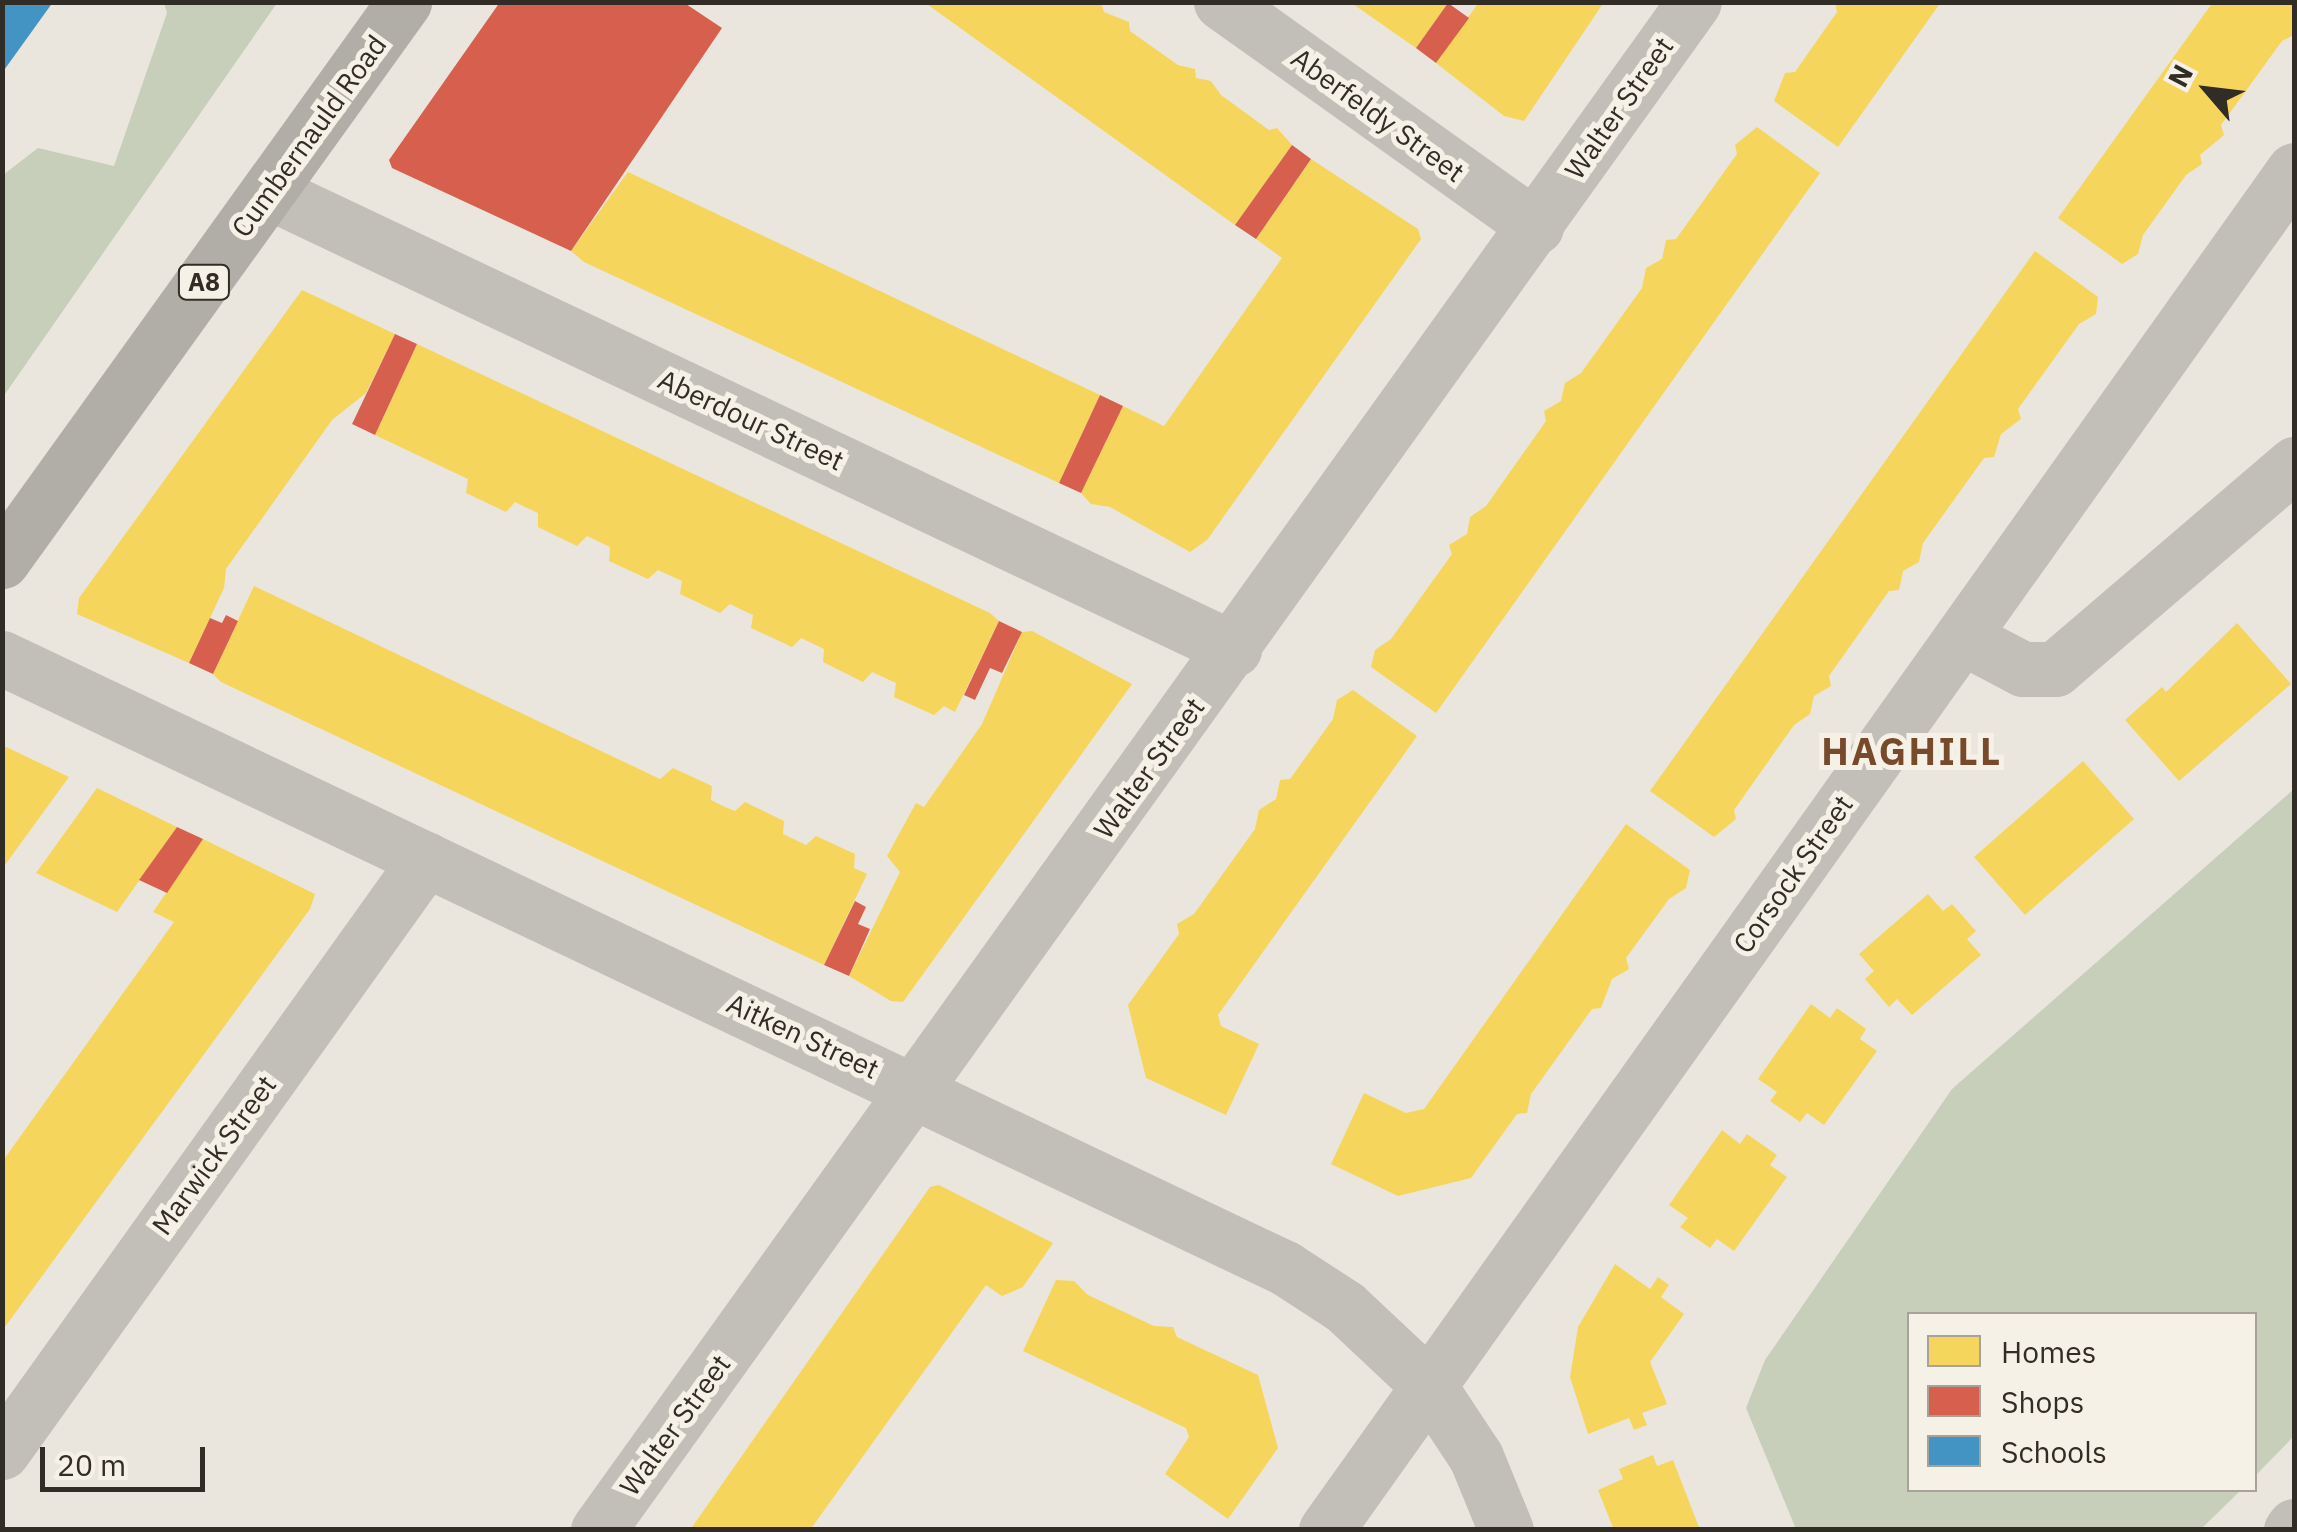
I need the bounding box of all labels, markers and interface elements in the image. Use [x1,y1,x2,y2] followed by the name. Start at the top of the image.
[225,29,393,243] street label: Cumbernauld Road
[1558,30,1680,186] street label: Walter Street
[2157,40,2257,140] north arrow
[1285,41,1471,189] street label: Aberfeldy Street
[2159,58,2201,93] text: N
[176,262,232,302] road number: A8
[653,362,849,478] street label: Aberdour Street
[1087,691,1211,845] street label: Walter Street
[1821,728,2003,774] district label: HAGHILL
[1726,789,1860,959] street label: Corsock Street
[722,986,884,1086] street label: Aitken Street
[145,1069,283,1241] street label: Marwick Street
[1907,1312,2257,1492] legend
[2001,1332,2096,1371] text: Homes
[613,1348,737,1502] street label: Walter Street
[2001,1382,2084,1421] text: Shops
[45,1427,210,1489] scale bar
[2001,1432,2107,1471] text: Schools
[57,1445,126,1484] text: 20 m

